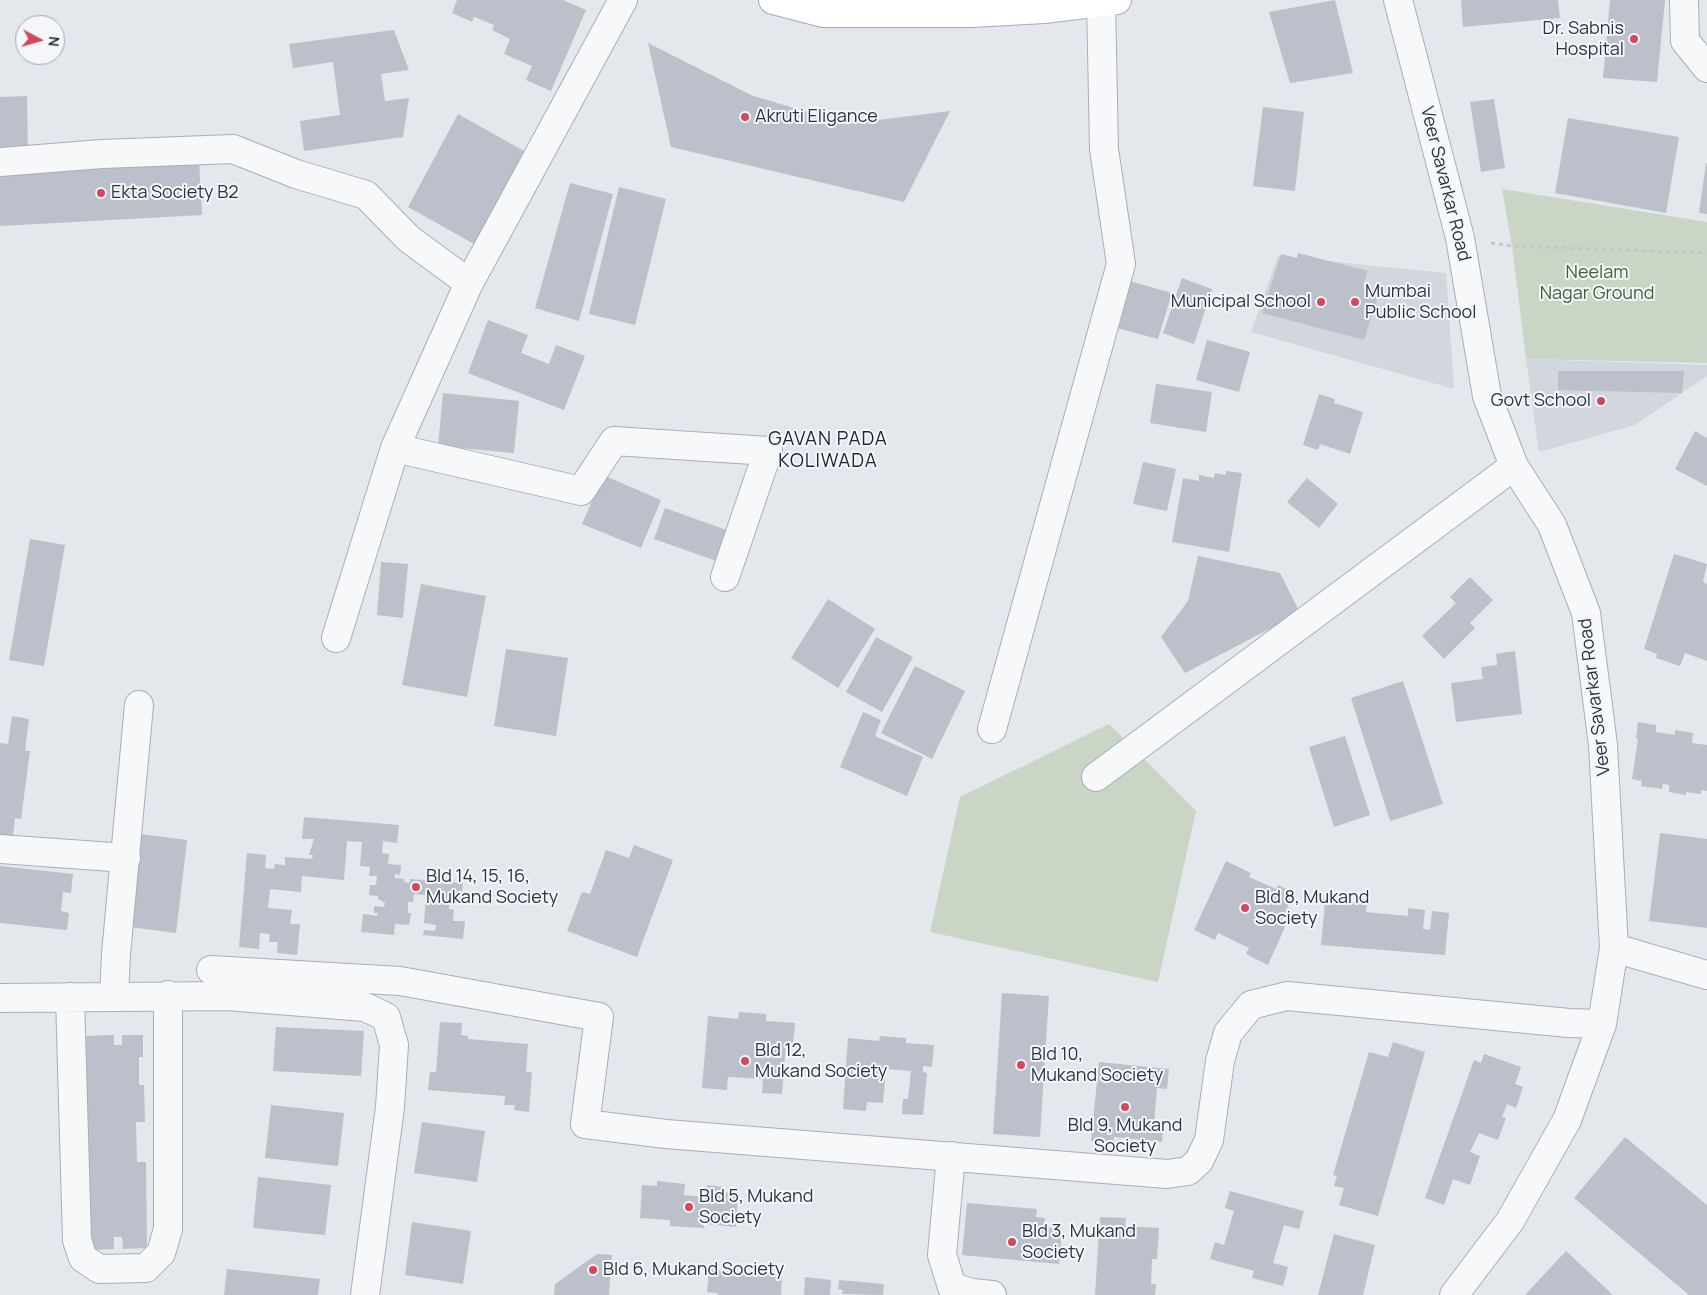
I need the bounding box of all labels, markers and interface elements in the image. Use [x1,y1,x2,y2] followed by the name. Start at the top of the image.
[15,15,65,65] north arrow
[1543,18,1624,60] place label: Dr. Sabnis Hospital
[1628,33,1640,45] marker: Dr. Sabnis Hospital
[44,36,64,48] text: N
[1415,105,1475,263] street label: Veer Savarkar Road
[755,106,878,128] place label: Akruti Eligance
[739,111,751,123] marker: Akruti Eligance
[111,182,238,204] place label: Ekta Society B2
[95,187,107,199] marker: Ekta Society B2
[1540,262,1654,304] park label: Neelam Nagar Ground
[1365,281,1476,324] place label: Mumbai Public School
[1171,291,1311,313] place label: Municipal School
[1315,296,1327,308] marker: Municipal School
[1349,296,1361,308] marker: Mumbai Public School
[1491,390,1591,412] place label: Govt School
[1595,395,1607,407] marker: Govt School
[767,429,889,473] district label: GAVAN PADA KOLIWADA
[1575,617,1615,777] street label: Veer Savarkar Road
[426,866,558,909] place label: Bld 14, 15, 16, Mukand Society
[410,881,422,893] marker: Bld 14, 15, 16, Mukand Society
[1255,887,1369,930] place label: Bld 8, Mukand Society
[1239,902,1251,914] marker: Bld 8, Mukand Society
[755,1040,887,1082] place label: Bld 12, Mukand Society
[1031,1044,1163,1086] place label: Bld 10, Mukand Society
[739,1055,751,1067] marker: Bld 12, Mukand Society
[1015,1059,1027,1071] marker: Bld 10, Mukand Society
[1119,1101,1131,1113] marker: Bld 9, Mukand Society
[1068,1115,1182,1158] place label: Bld 9, Mukand Society
[699,1186,813,1228] place label: Bld 5, Mukand Society
[683,1201,695,1213] marker: Bld 5, Mukand Society
[1022,1221,1136,1264] place label: Bld 3, Mukand Society
[1006,1236,1018,1248] marker: Bld 3, Mukand Society
[603,1259,784,1281] place label: Bld 6, Mukand Society
[587,1264,599,1276] marker: Bld 6, Mukand Society

